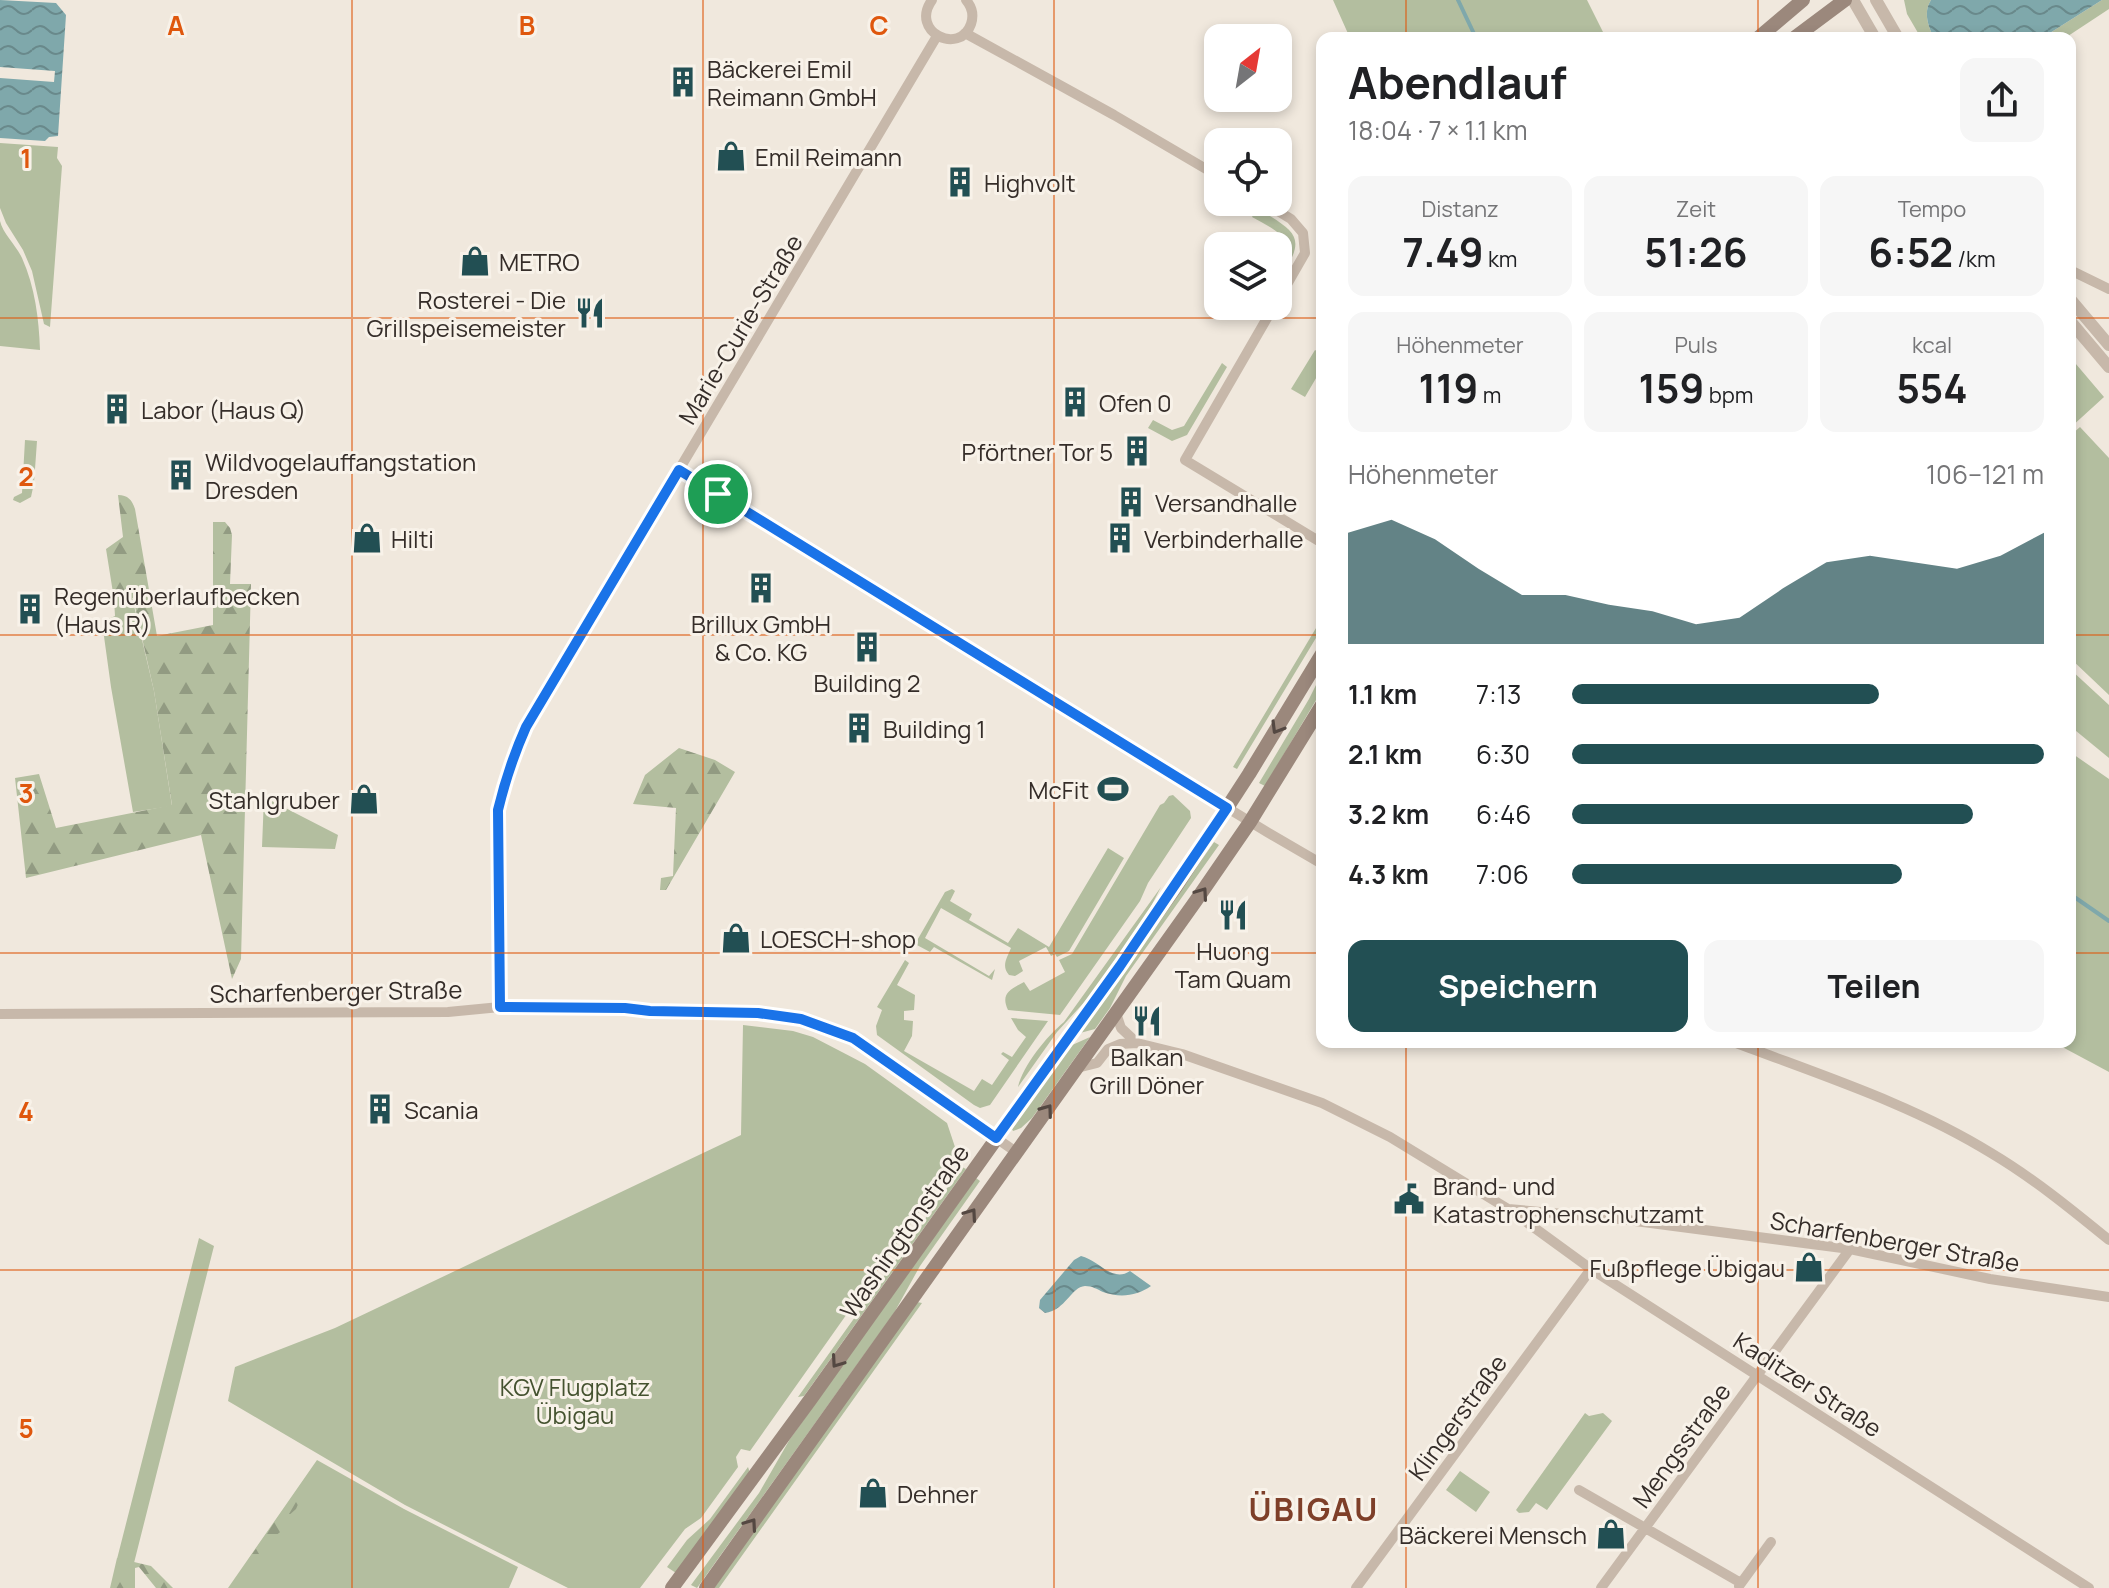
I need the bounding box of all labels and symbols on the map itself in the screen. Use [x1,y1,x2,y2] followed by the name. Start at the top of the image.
[167,7,185,43] text: A
[519,7,535,43] text: B
[869,7,889,43] text: C
[1204,24,1292,112] north arrow
[707,52,877,113] place label: Bäckerei Emil Reimann GmbH
[666,65,700,99] building icon: Bäckerei Emil Reimann GmbH
[714,139,748,173] shop icon: Emil Reimann
[20,140,32,176] text: 1
[755,140,902,173] place label: Emil Reimann
[943,165,977,199] building icon: Highvolt
[984,166,1076,199] place label: Highvolt
[670,228,810,430] street label: Marie-Curie-Straße
[458,244,492,278] shop icon: METRO
[499,245,580,278] place label: METRO
[367,283,566,344] place label: Rosterei - Die Grillspeisemeister
[573,296,607,330] restaurant icon: Rosterei - Die Grillspeisemeister
[1058,385,1092,419] building icon: Ofen 0
[1099,386,1172,419] place label: Ofen 0
[100,392,134,426] building icon: Labor (Haus Q)
[141,393,306,426] place label: Labor (Haus Q)
[1120,434,1154,468] building icon: Pförtner Tor 5
[961,435,1113,468] place label: Pförtner Tor 5
[205,445,476,506] place label: Wildvogelauffangstation Dresden
[18,458,34,494] text: 2
[164,458,198,492] building icon: Wildvogelauffangstation Dresden
[684,460,752,528] pin
[1114,485,1148,519] building icon: Versandhalle
[1155,486,1297,519] place label: Versandhalle
[350,521,384,555] shop icon: Hilti
[1103,521,1137,555] building icon: Verbinderhalle
[391,522,434,555] place label: Hilti
[1144,522,1303,555] place label: Verbinderhalle
[744,571,778,605] building icon: Brillux GmbH & Co. KG
[54,579,300,640] place label: Regenüberlaufbecken (Haus R)
[13,592,47,626] building icon: Regenüberlaufbecken (Haus R)
[691,607,831,668] place label: Brillux GmbH & Co. KG
[850,630,884,664] building icon: Building 2
[814,666,920,699] place label: Building 2
[842,711,876,745] building icon: Building 1
[883,712,986,745] place label: Building 1
[1271,719,1287,734] one-way arrow
[1096,772,1130,806] sports icon: McFit
[1028,773,1089,806] place label: McFit
[18,775,34,811] text: 3
[347,782,381,816] shop icon: Stahlgruber
[208,783,340,816] place label: Stahlgruber
[1192,888,1207,902] one-way arrow
[1216,898,1250,932] restaurant icon: Huong Tam Quam
[719,921,753,955] shop icon: LOESCH-shop
[760,922,916,955] place label: LOESCH-shop
[1175,934,1291,995] place label: Huong Tam Quam
[209,972,463,1010] street label: Scharfenberger Straße
[1130,1004,1164,1038] restaurant icon: Balkan Grill Döner
[1090,1040,1205,1101] place label: Balkan Grill Döner
[363,1092,397,1126] building icon: Scania
[18,1093,34,1129] text: 4
[404,1093,479,1126] place label: Scania
[1037,1104,1051,1118] one-way arrow
[832,1137,976,1325] street label: Washingtonstraße
[1433,1169,1704,1230] place label: Brand- und Katastrophenschutzamt
[1392,1182,1426,1216] public building icon: Brand- und Katastrophenschutzamt
[1768,1203,2022,1279] street label: Scharfenberger Straße
[962,1209,976,1223] one-way arrow
[1792,1250,1826,1284] shop icon: Fußpflege Übigau
[1590,1251,1785,1284] place label: Fußpflege Übigau
[1727,1324,1889,1444] street label: Kaditzer Straße
[1400,1347,1514,1487] street label: Klingerstraße
[832,1353,847,1367] one-way arrow
[500,1370,650,1431] park label: KGV Flugplatz Übigau
[1624,1376,1738,1514] street label: Mengsstraße
[18,1410,34,1446] text: 5
[856,1476,890,1510] shop icon: Dehner
[897,1477,979,1510] place label: Dehner
[1249,1487,1379,1531] district label: ÜBIGAU
[1594,1517,1628,1551] shop icon: Bäckerei Mensch
[1399,1518,1587,1551] place label: Bäckerei Mensch
[741,1519,756,1533] one-way arrow

